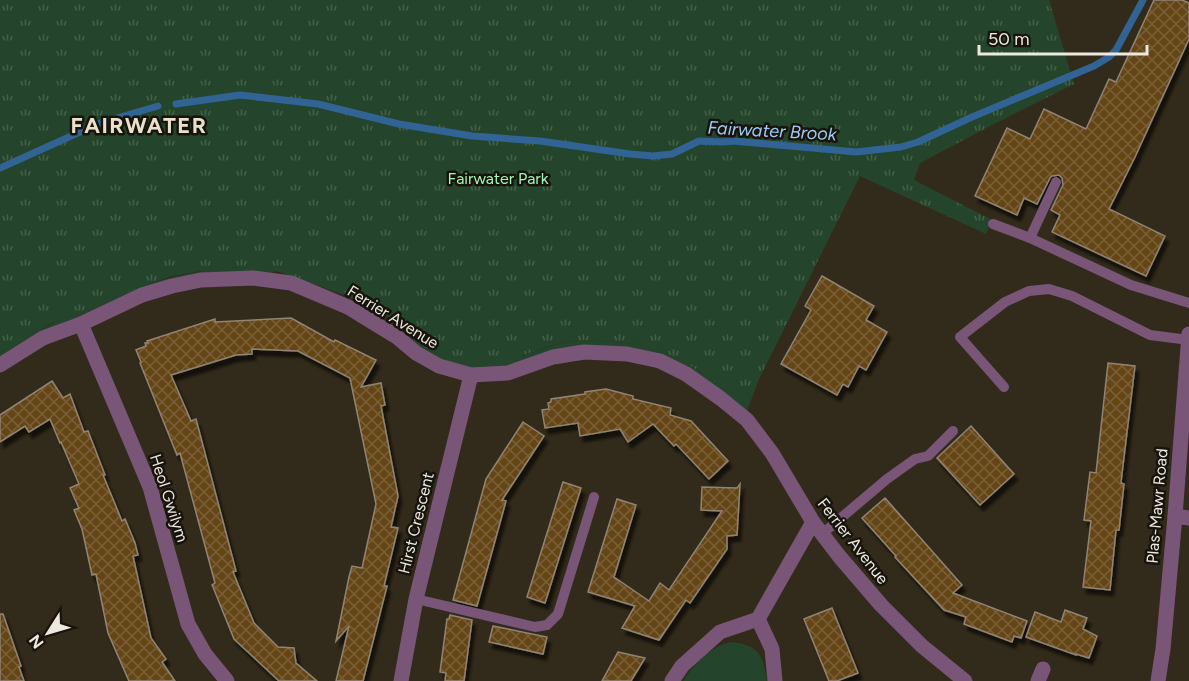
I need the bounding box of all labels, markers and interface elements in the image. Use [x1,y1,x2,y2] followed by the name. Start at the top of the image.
[979,18,1147,56] scale bar
[988,28,1030,50] text: 50 m
[71,112,207,139] district label: FAIRWATER
[707,117,838,145] water label: Fairwater Brook
[448,169,549,188] park label: Fairwater Park
[344,281,442,353] street label: Ferrier Avenue
[1143,448,1171,564] street label: Plas-Mawr Road
[146,452,192,544] street label: Heol Gwilym
[394,470,438,576] street label: Hirst Crescent
[813,494,893,588] street label: Ferrier Avenue
[18,603,78,663] north arrow
[25,631,48,652] text: N

